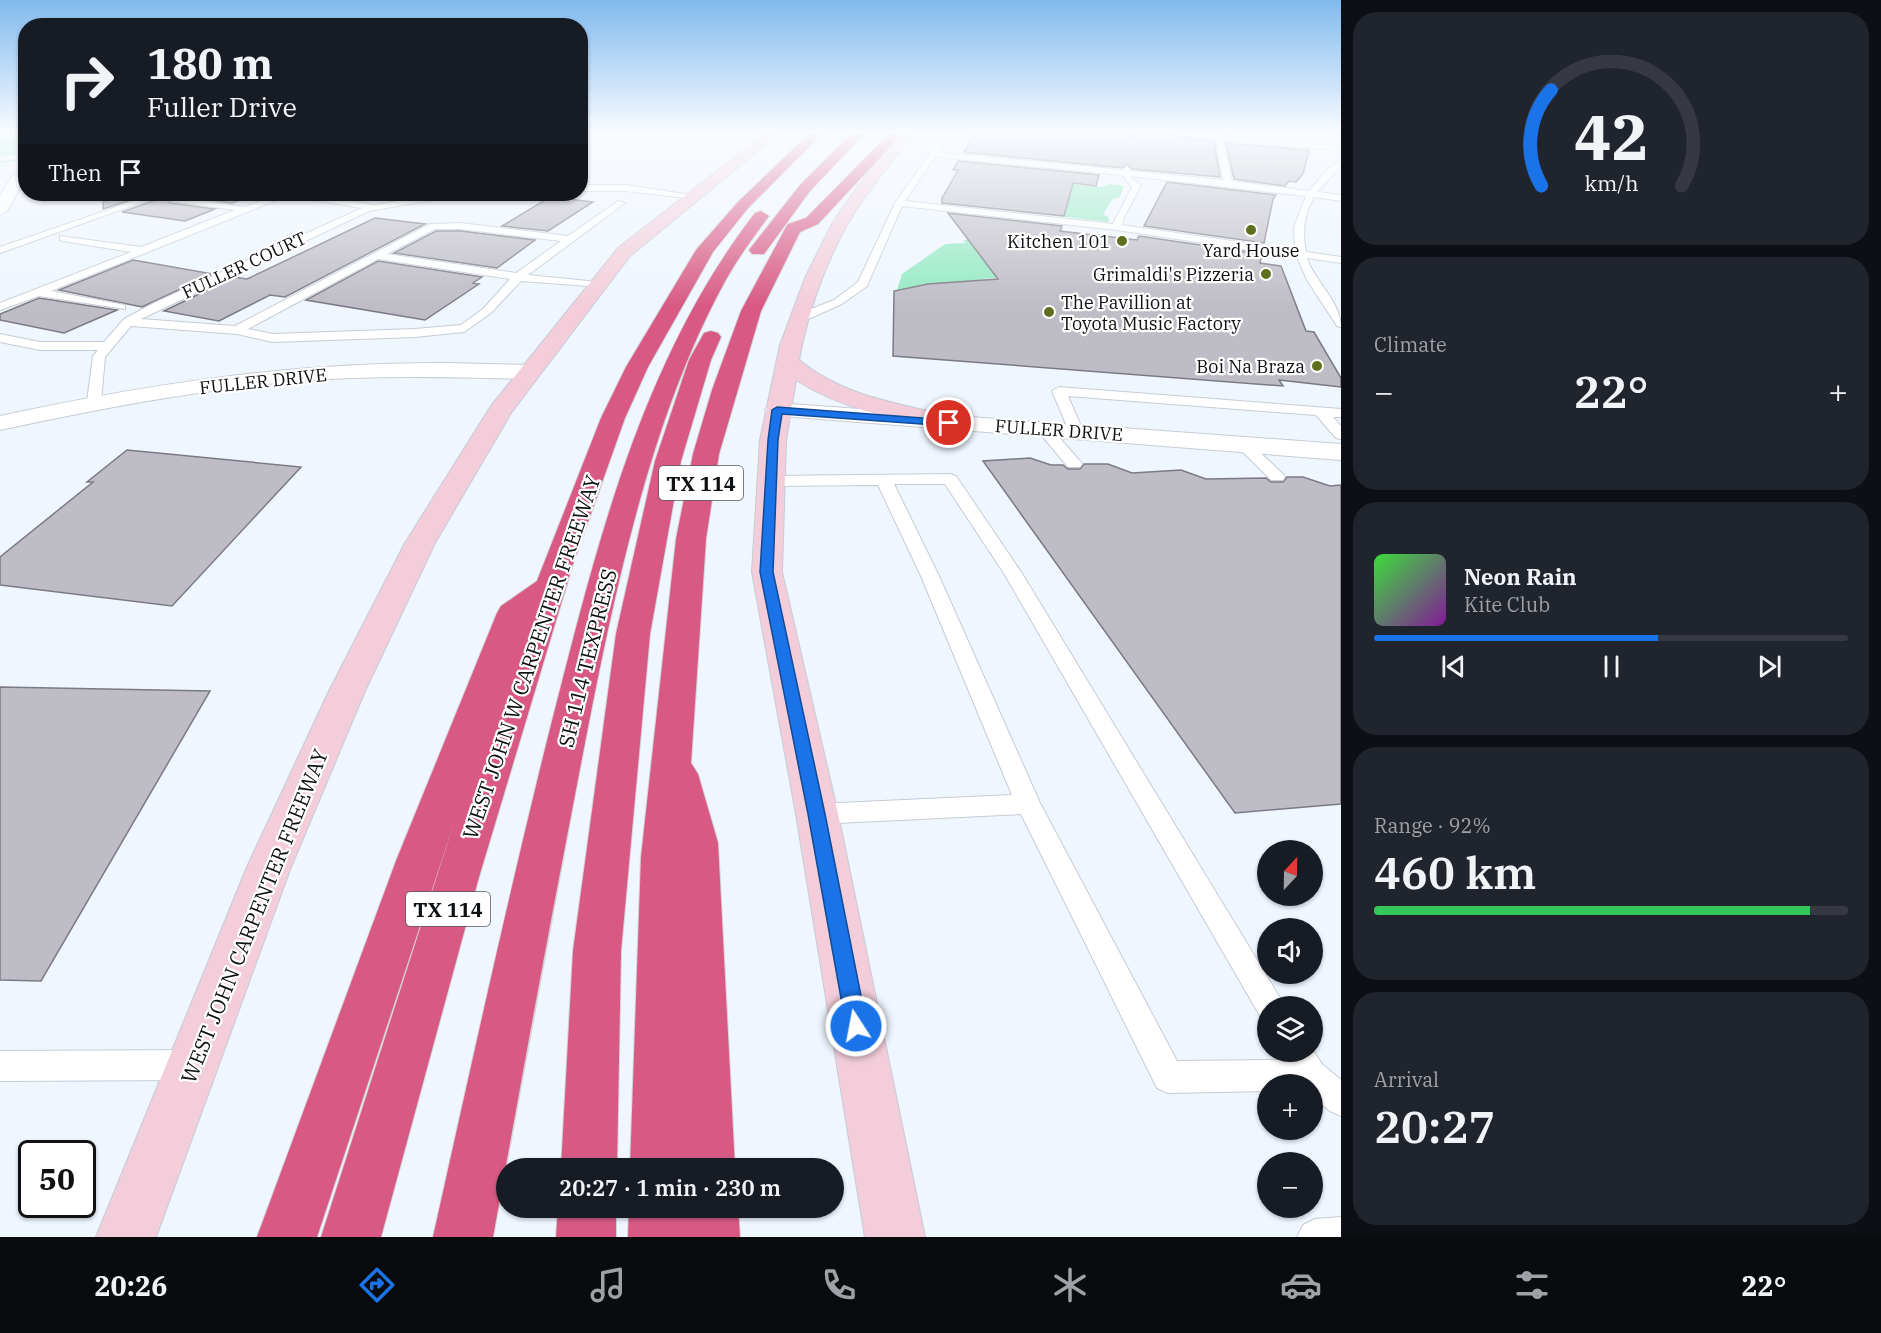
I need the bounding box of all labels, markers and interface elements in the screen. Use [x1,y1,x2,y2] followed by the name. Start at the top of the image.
[147,36,273,91] text: 180 m
[48,42,126,120] icon: right
[147,89,297,124] text: Fuller Drive
[1574,96,1648,177] text: 42
[114,156,147,189] icon: arrive
[48,158,102,187] text: Then
[1584,169,1638,197] text: km/h
[1244,223,1258,237] marker: Yard House
[178,226,310,304] street label: FULLER COURT
[1007,230,1110,253] place label: Kitchen 101
[1115,234,1129,248] marker: Kitchen 101
[1203,239,1299,262] place label: Yard House
[1093,263,1254,286] place label: Grimaldi's Pizzeria
[1259,267,1273,281] marker: Grimaldi's Pizzeria
[1061,291,1241,335] place label: The Pavillion at Toyota Music Factory
[1042,305,1056,319] marker: The Pavillion at Toyota Music Factory
[1374,331,1447,358] text: Climate
[1196,355,1305,378] place label: Boi Na Braza
[1310,359,1324,373] marker: Boi Na Braza
[1573,362,1649,420] text: 22°
[198,363,328,399] street label: FULLER DRIVE
[1374,370,1394,413] text: −
[1828,370,1848,413] text: +
[923,397,974,448] pin
[932,406,965,439] icon: arrive
[994,414,1124,446] street label: FULLER DRIVE
[659,466,743,500] road number: TX 114
[455,471,607,843] street label: WEST JOHN W CARPENTER FREEWAY
[1464,562,1577,591] text: Neon Rain
[551,566,623,750] street label: SH 114 TEXPRESS
[1464,591,1550,618] text: Kite Club
[1437,650,1470,683] icon: previous
[1595,650,1628,683] icon: pause
[1753,650,1786,683] icon: next
[174,745,334,1087] street label: WEST JOHN CARPENTER FREEWAY
[1374,812,1491,839] text: Range · 92%
[1257,840,1323,906] north arrow
[1257,840,1323,1218] map controls
[1374,843,1536,901] text: 460 km
[406,892,490,926] road number: TX 114
[1257,918,1323,984] button: sound
[824,994,888,1058] position arrow
[1257,996,1323,1062] button: layers
[1374,1066,1439,1093] text: Arrival
[1257,1074,1323,1140] button: +
[1374,1097,1495,1155] text: 20:27
[18,1140,96,1218] speed limit sign: 50
[1257,1152,1323,1218] button: −
[559,1173,781,1202] text: 20:27 · 1 min · 230 m
[356,1264,398,1306] icon: directions
[587,1264,629,1306] icon: music
[818,1264,860,1306] icon: phone
[1049,1264,1091,1306] icon: climate
[1280,1264,1322,1306] icon: car
[1511,1264,1553,1306] icon: filters
[94,1268,167,1303] text: 20:26
[1741,1268,1787,1303] text: 22°

